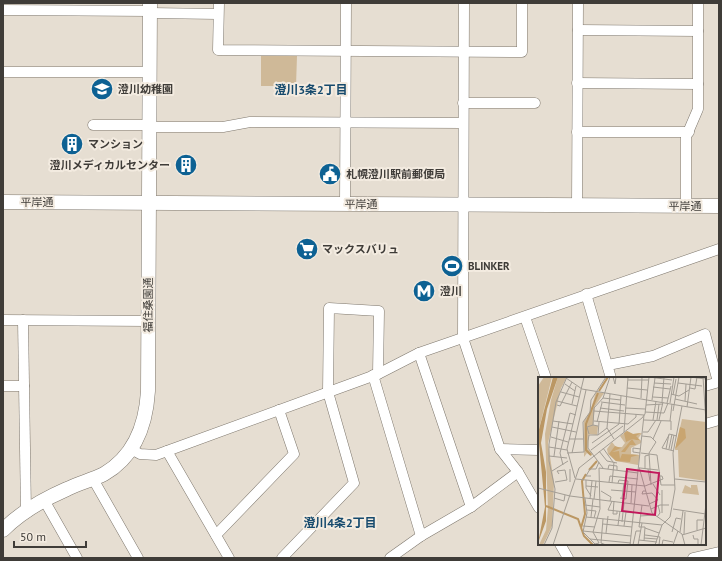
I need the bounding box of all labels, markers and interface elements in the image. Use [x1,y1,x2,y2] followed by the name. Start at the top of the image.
[89,76,115,102] school or university icon: 澄川幼稚園
[118,82,173,96] place label: 澄川幼稚園
[274,82,348,97] district label: 澄川3条2丁目
[59,131,85,157] building icon: マンション
[88,137,143,151] place label: マンション
[173,152,199,178] building icon: 澄川メディカルセンター
[50,158,170,172] place label: 澄川メディカルセンター
[317,161,343,187] public building icon: 札幌澄川駅前郵便局
[346,167,445,181] place label: 札幌澄川駅前郵便局
[21,195,54,209] street label: 平岸通
[345,197,378,211] street label: 平岸通
[669,199,702,213] street label: 平岸通
[294,236,320,262] supermarket icon: マックスバリュ
[322,242,399,256] place label: マックスバリュ
[439,253,465,279] sports icon: BLINKER
[468,259,510,273] place label: BLINKER
[141,278,155,333] street label: 福住桑園通
[411,278,437,304] metro station icon: 澄川
[440,284,462,298] place label: 澄川
[538,377,706,545] inset map
[303,515,377,530] district label: 澄川4条2丁目
[14,523,86,549] scale bar
[20,529,46,544] text: 50 m

